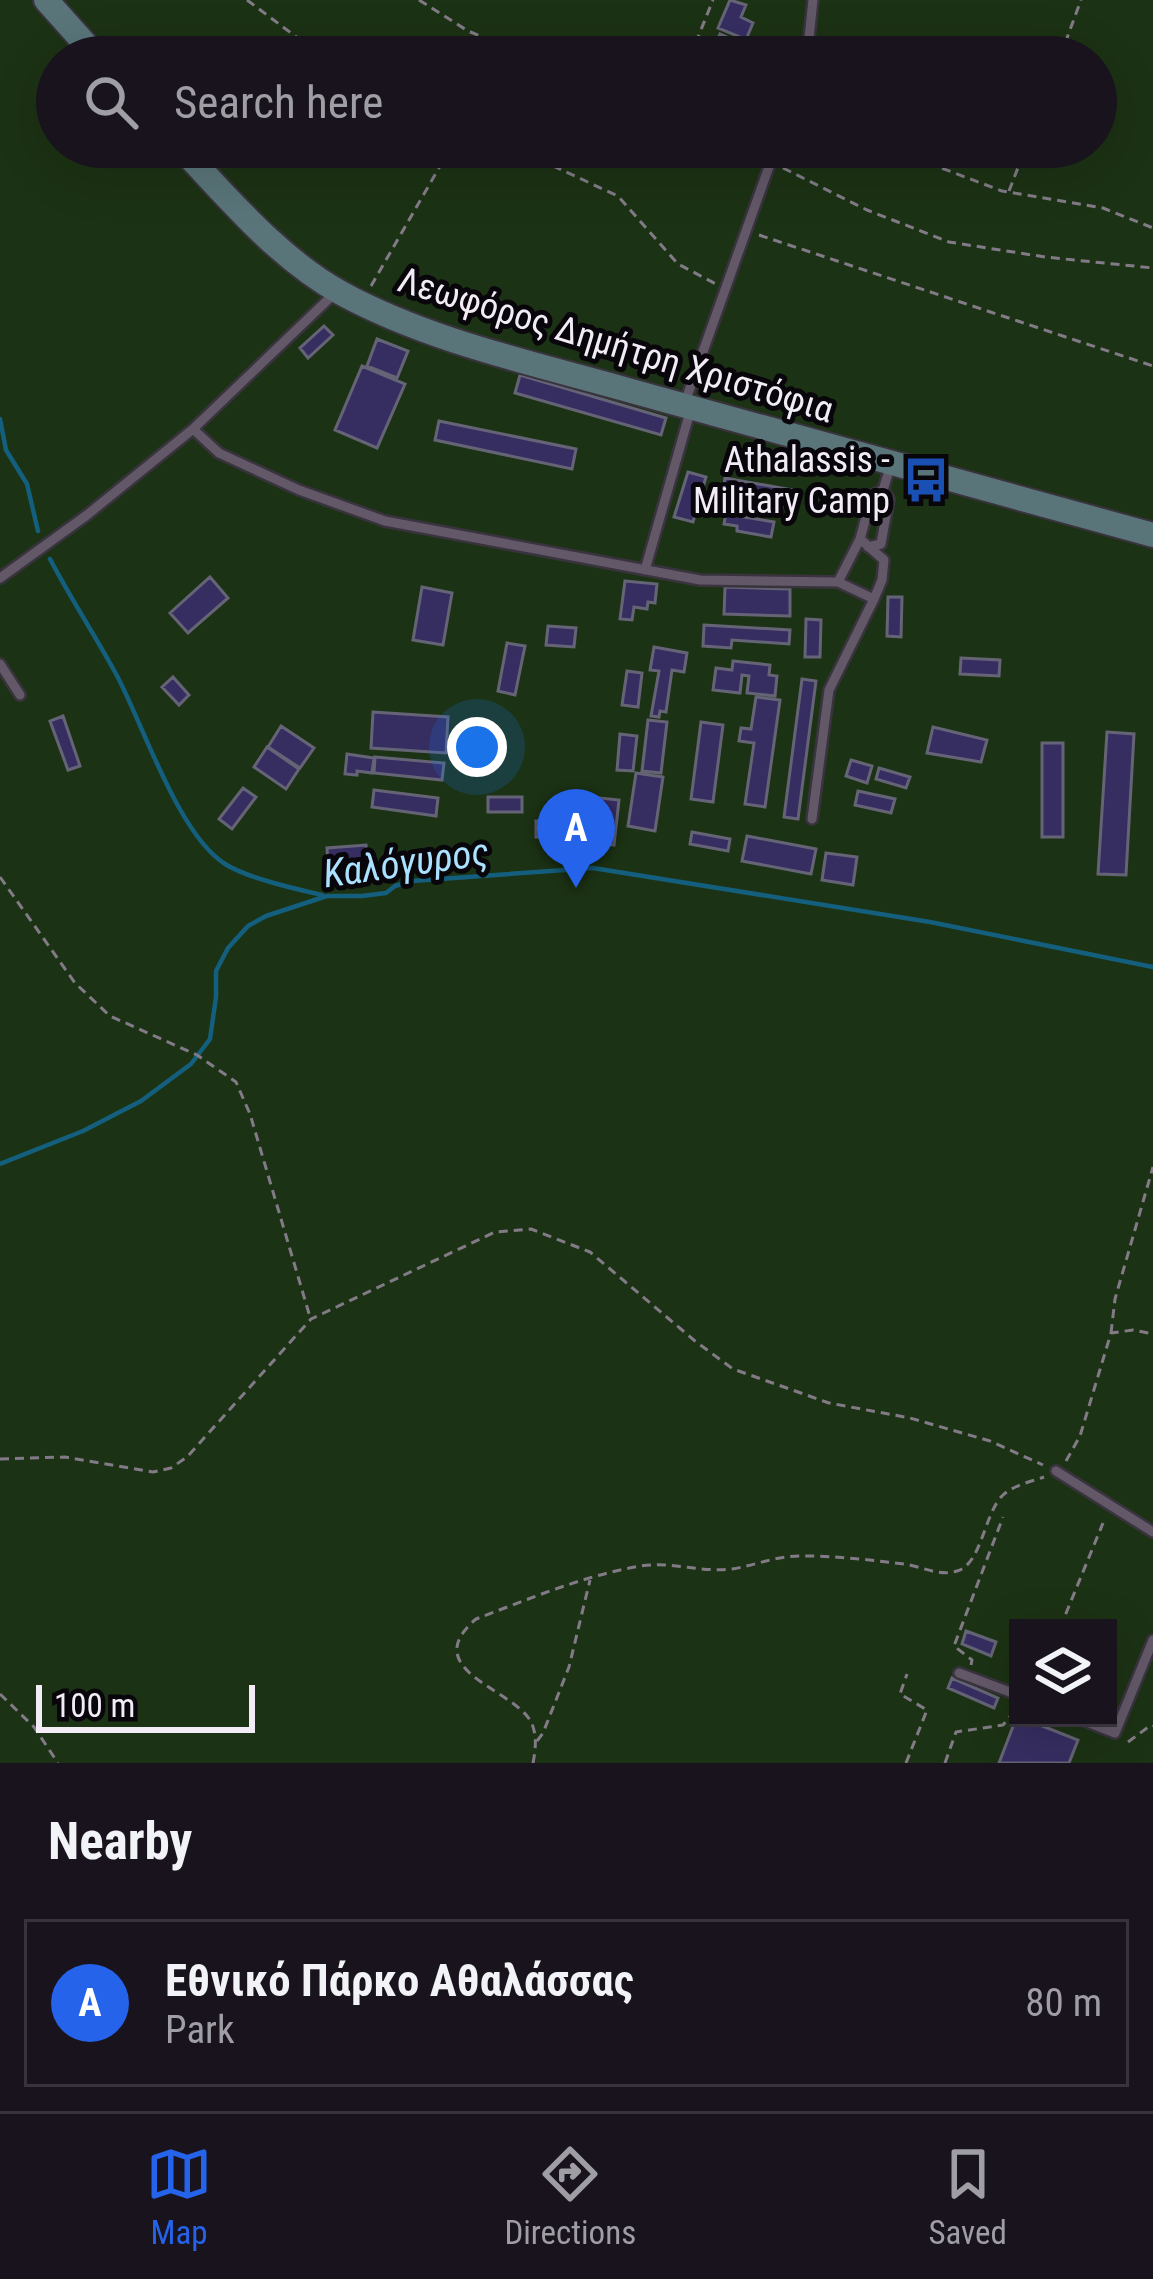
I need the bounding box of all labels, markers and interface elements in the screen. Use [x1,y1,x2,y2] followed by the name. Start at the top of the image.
[36,36,1117,168] search box
[78,69,144,135] icon: search
[174,76,383,129] text: Search here
[393,259,839,431] street label: Λεωφόρος Δημήτρη Χριστόφια
[693,439,890,522] place label: Athalassis - Military Camp
[901,455,951,505] bus stop icon: Athalassis - Military Camp
[447,717,507,777] your location
[537,789,615,888] pin: A
[320,829,492,897] water label: Καλόγυρος
[1009,1619,1117,1727] map controls
[1009,1619,1117,1727] button: layers
[36,1679,255,1732] scale bar
[54,1686,135,1725] text: 100 m
[48,1812,192,1871] text: Nearby
[165,1954,634,2007] text: Εθνικό Πάρκο Αθαλάσσας
[78,1980,102,2026] text: A
[1025,1980,1102,2026] text: 80 m
[165,2007,235,2053] text: Park
[146,2141,212,2252] tab: Map
[504,2141,636,2252] tab: Directions
[928,2141,1007,2252] tab: Saved

